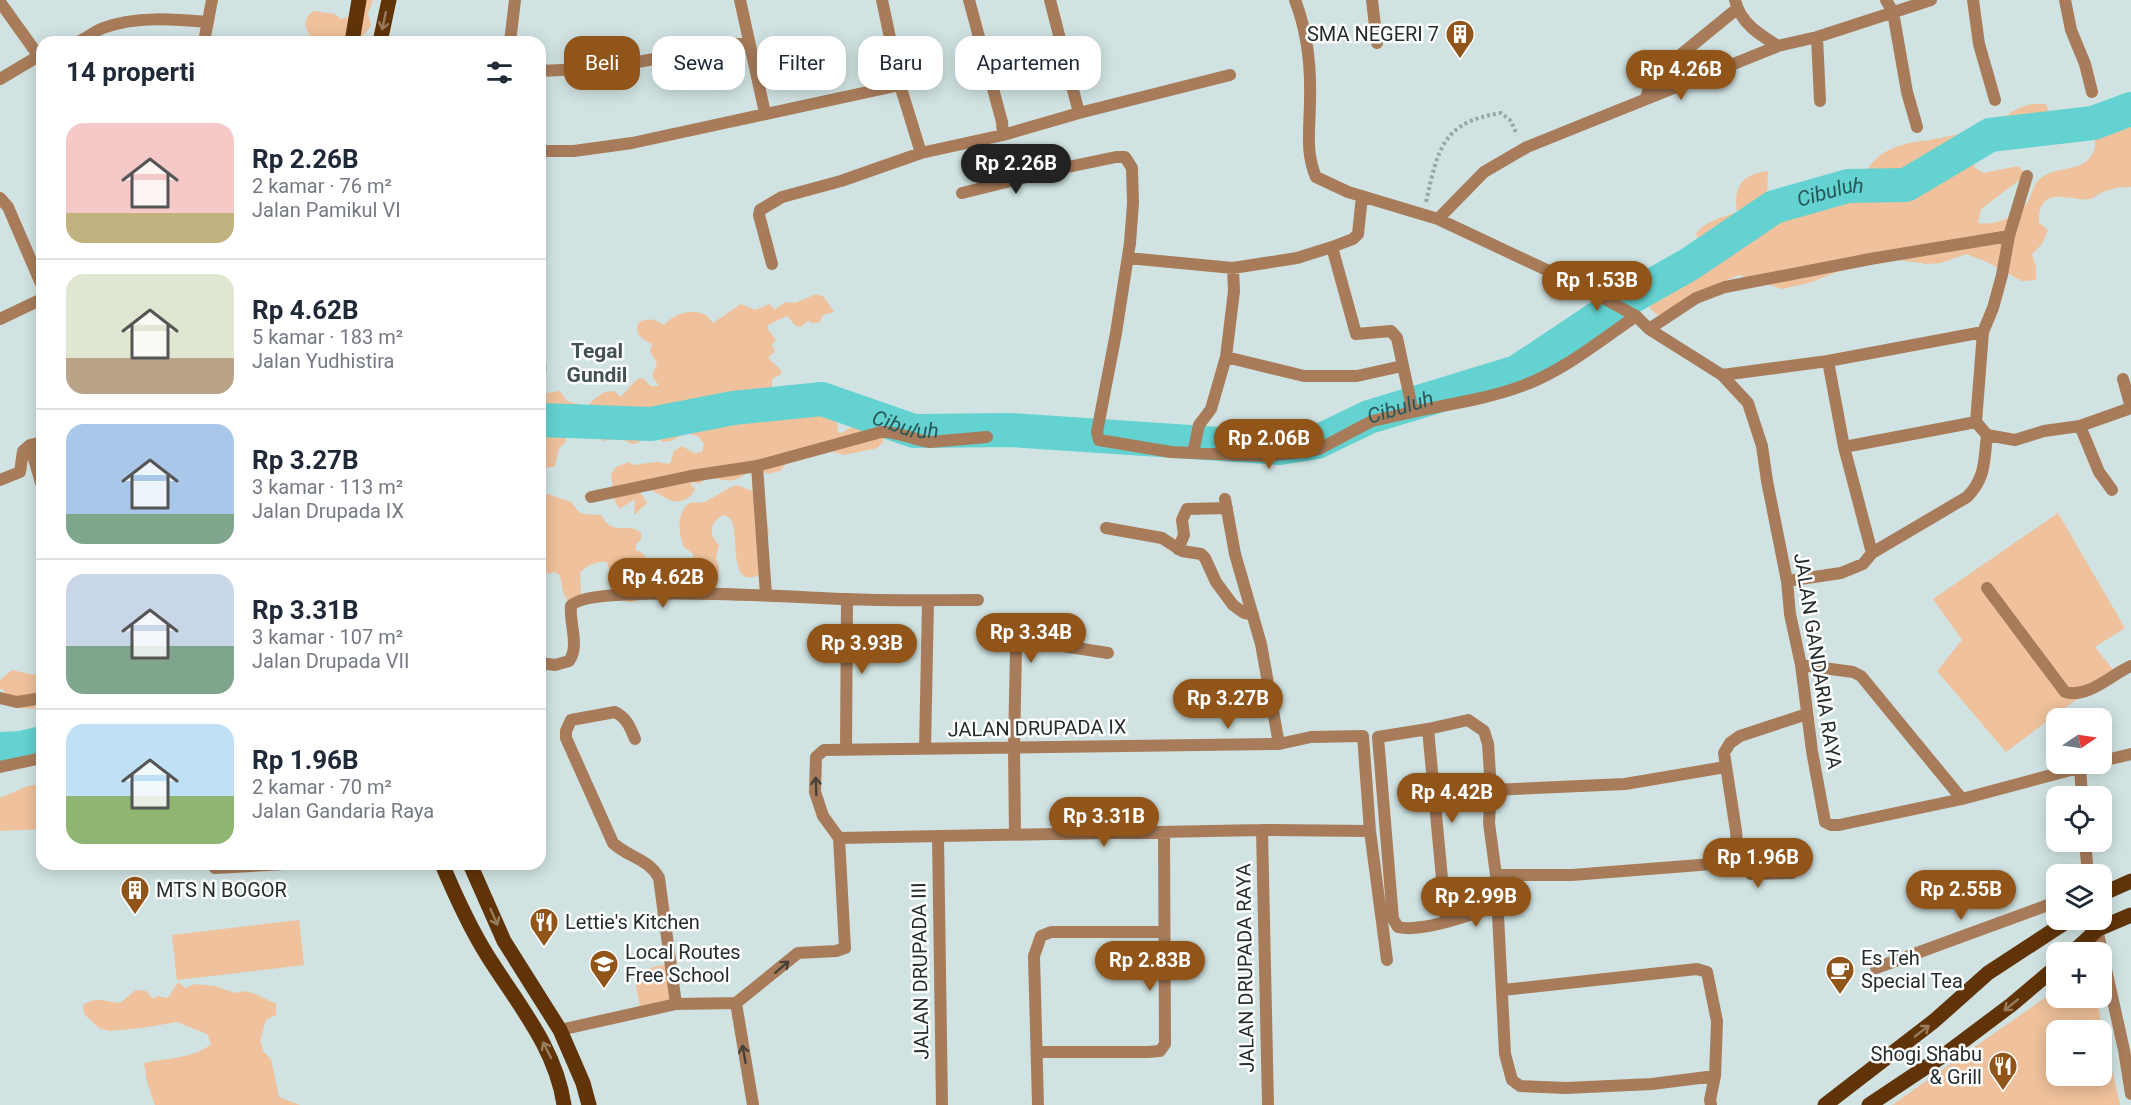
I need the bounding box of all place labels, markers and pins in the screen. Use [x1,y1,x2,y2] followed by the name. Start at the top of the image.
[1444,18,1476,60] building icon: SMA NEGERI 7
[1307,22,1439,46] place label: SMA NEGERI 7
[1619,50,1743,101] pin: Rp 4.26B
[954,144,1078,195] pin: Rp 2.26B
[1535,261,1659,312] pin: Rp 1.53B
[1207,419,1331,470] pin: Rp 2.06B
[601,558,725,609] pin: Rp 4.62B
[969,613,1093,664] pin: Rp 3.34B
[800,624,924,675] pin: Rp 3.93B
[1166,679,1290,730] pin: Rp 3.27B
[1390,773,1514,824] pin: Rp 4.42B
[1042,797,1166,848] pin: Rp 3.31B
[1696,838,1820,889] pin: Rp 1.96B
[1899,870,2023,921] pin: Rp 2.55B
[119,874,151,916] building icon: MTS N BOGOR
[1414,877,1538,928] pin: Rp 2.99B
[156,878,287,902] place label: MTS N BOGOR
[528,906,560,948] restaurant icon: Lettie's Kitchen
[565,910,700,934] place label: Lettie's Kitchen
[625,940,741,987] place label: Local Routes Free School
[1088,941,1212,992] pin: Rp 2.83B
[1861,946,1963,993] place label: Es Teh Special Tea
[588,948,620,990] school or university icon: Local Routes Free School
[1824,954,1856,996] cafe icon: Es Teh Special Tea
[1871,1042,1982,1089] place label: Shogi Shabu & Grill
[1987,1050,2019,1092] restaurant icon: Shogi Shabu & Grill

